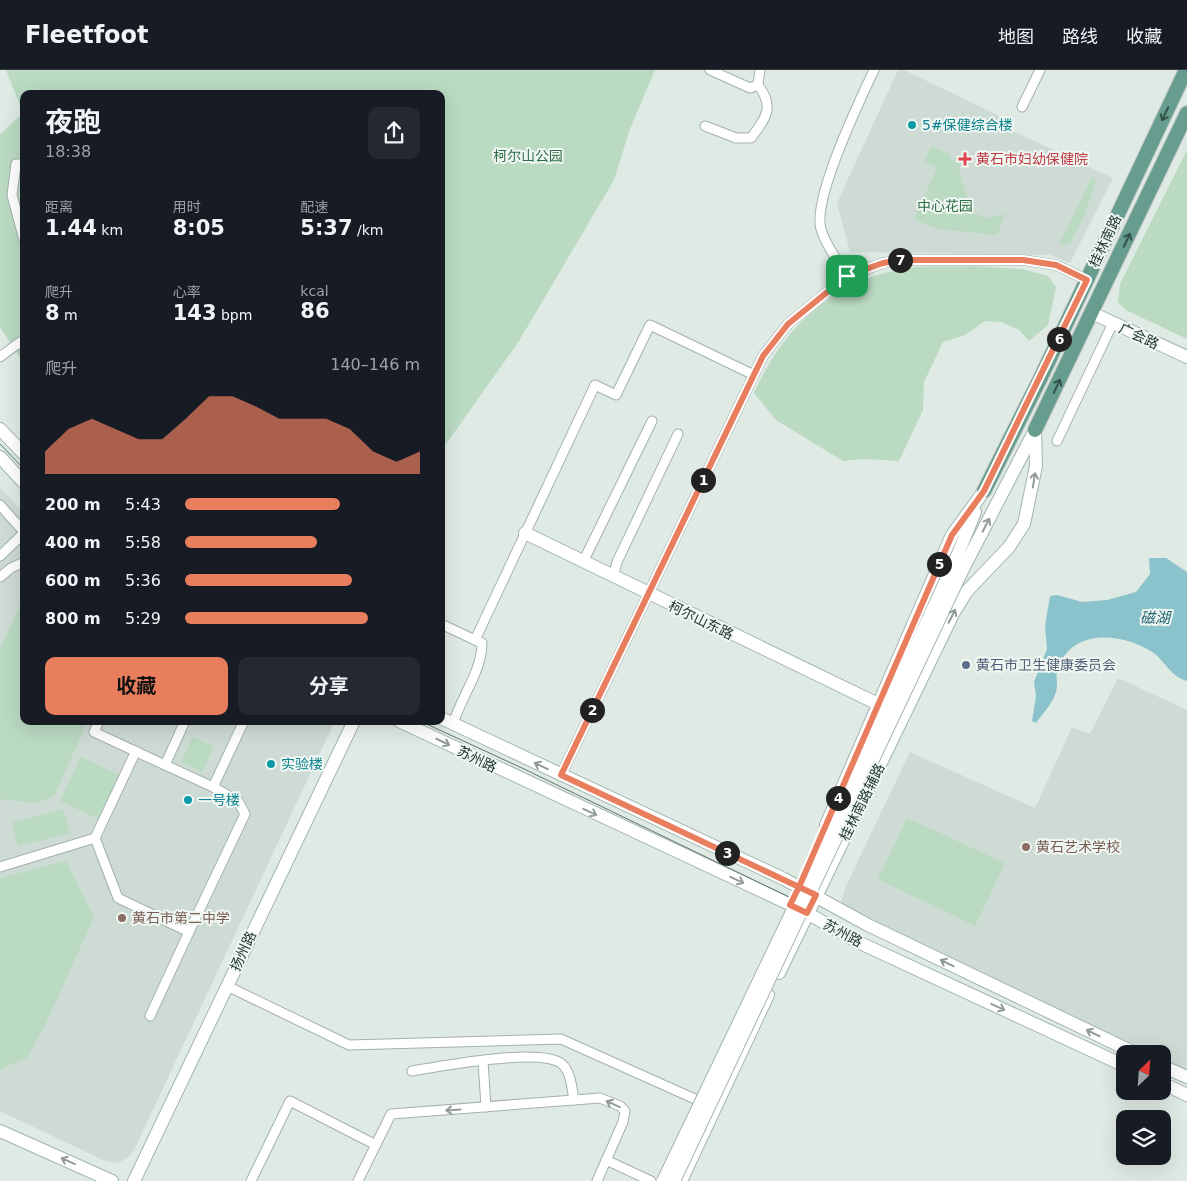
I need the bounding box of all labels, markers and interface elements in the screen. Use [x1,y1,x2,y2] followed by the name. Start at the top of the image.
[25,21,149,49] text: Fleetfoot
[998,26,1034,47] text: 地图
[1062,26,1098,47] text: 路线
[1126,26,1162,47] text: 收藏
[45,106,101,139] text: 夜跑
[1160,106,1169,121] one-way arrow
[368,107,420,159] button: share
[922,117,1013,133] place label: 5#保健综合楼
[906,119,918,131] marker: 5#保健综合楼
[45,142,91,161] text: 18:38
[493,148,563,164] park label: 柯尔山公园
[976,151,1088,167] place label: 黄石市妇幼保健院
[958,152,972,166] marker: 黄石市妇幼保健院
[917,198,973,214] park label: 中心花园
[45,199,73,215] text: 距离
[173,199,201,215] text: 用时
[300,199,328,215] text: 配速
[1086,212,1124,270] street label: 桂林南路
[45,216,97,240] text: 1.44
[173,216,225,240] text: 8:05
[300,216,353,240] text: 5:37
[97,222,123,238] text: km
[353,222,383,238] text: /km
[1123,233,1132,248] one-way arrow
[888,248,912,272] pin: 7
[896,252,905,268] text: 7
[826,255,868,297] pin
[833,262,861,290] icon: arrive
[300,283,329,299] text: kcal
[45,284,73,300] text: 爬升
[173,284,201,300] text: 心率
[300,299,330,323] text: 86
[45,301,60,325] text: 8
[173,301,217,325] text: 143
[60,307,78,323] text: m
[217,307,252,323] text: bpm
[1117,320,1161,352] street label: 广会路
[1046,326,1072,352] pin: 6
[1055,331,1064,347] text: 6
[330,355,420,374] text: 140–146 m
[45,359,77,378] text: 爬升
[1053,379,1063,394] one-way arrow
[690,468,716,492] pin: 1
[699,472,708,488] text: 1
[1030,473,1040,489] one-way arrow
[45,495,101,514] text: 200 m
[125,495,161,514] text: 5:43
[981,518,991,533] one-way arrow
[45,533,101,552] text: 400 m
[125,533,161,552] text: 5:58
[926,552,952,576] pin: 5
[935,556,944,572] text: 5
[45,571,101,590] text: 600 m
[125,571,161,590] text: 5:36
[666,597,736,643] street label: 柯尔山东路
[45,609,101,628] text: 800 m
[125,609,161,628] text: 5:29
[947,609,957,624] one-way arrow
[1140,609,1172,627] water label: 磁湖
[45,657,228,715] button: 收藏
[238,657,420,715] button: 分享
[976,657,1116,673] place label: 黄石市卫生健康委员会
[960,659,972,671] marker: 黄石市卫生健康委员会
[580,698,604,722] pin: 2
[588,702,597,718] text: 2
[435,738,450,747] one-way arrow
[455,743,499,775] street label: 苏州路
[281,756,323,772] place label: 实验楼
[265,758,277,770] marker: 实验楼
[534,761,549,770] one-way arrow
[836,761,888,843] street label: 桂林南路辅路
[826,786,850,810] pin: 4
[834,790,843,806] text: 4
[198,792,240,808] place label: 一号楼
[182,794,194,806] marker: 一号楼
[582,807,597,817] one-way arrow
[1036,839,1120,855] place label: 黄石艺术学校
[714,840,740,866] pin: 3
[1020,841,1032,853] marker: 黄石艺术学校
[723,845,732,861] text: 3
[729,876,744,886] one-way arrow
[132,910,230,926] place label: 黄石市第二中学
[116,912,128,924] marker: 黄石市第二中学
[821,916,865,950] street label: 苏州路
[227,929,259,973] street label: 扬州路
[939,958,954,968] one-way arrow
[990,1002,1005,1012] one-way arrow
[1086,1028,1101,1037] one-way arrow
[1116,1045,1171,1100] north arrow
[1116,1045,1171,1165] map controls
[606,1098,621,1108] one-way arrow
[445,1105,461,1114] one-way arrow
[1116,1110,1171,1165] button: layers
[61,1156,76,1166] one-way arrow

